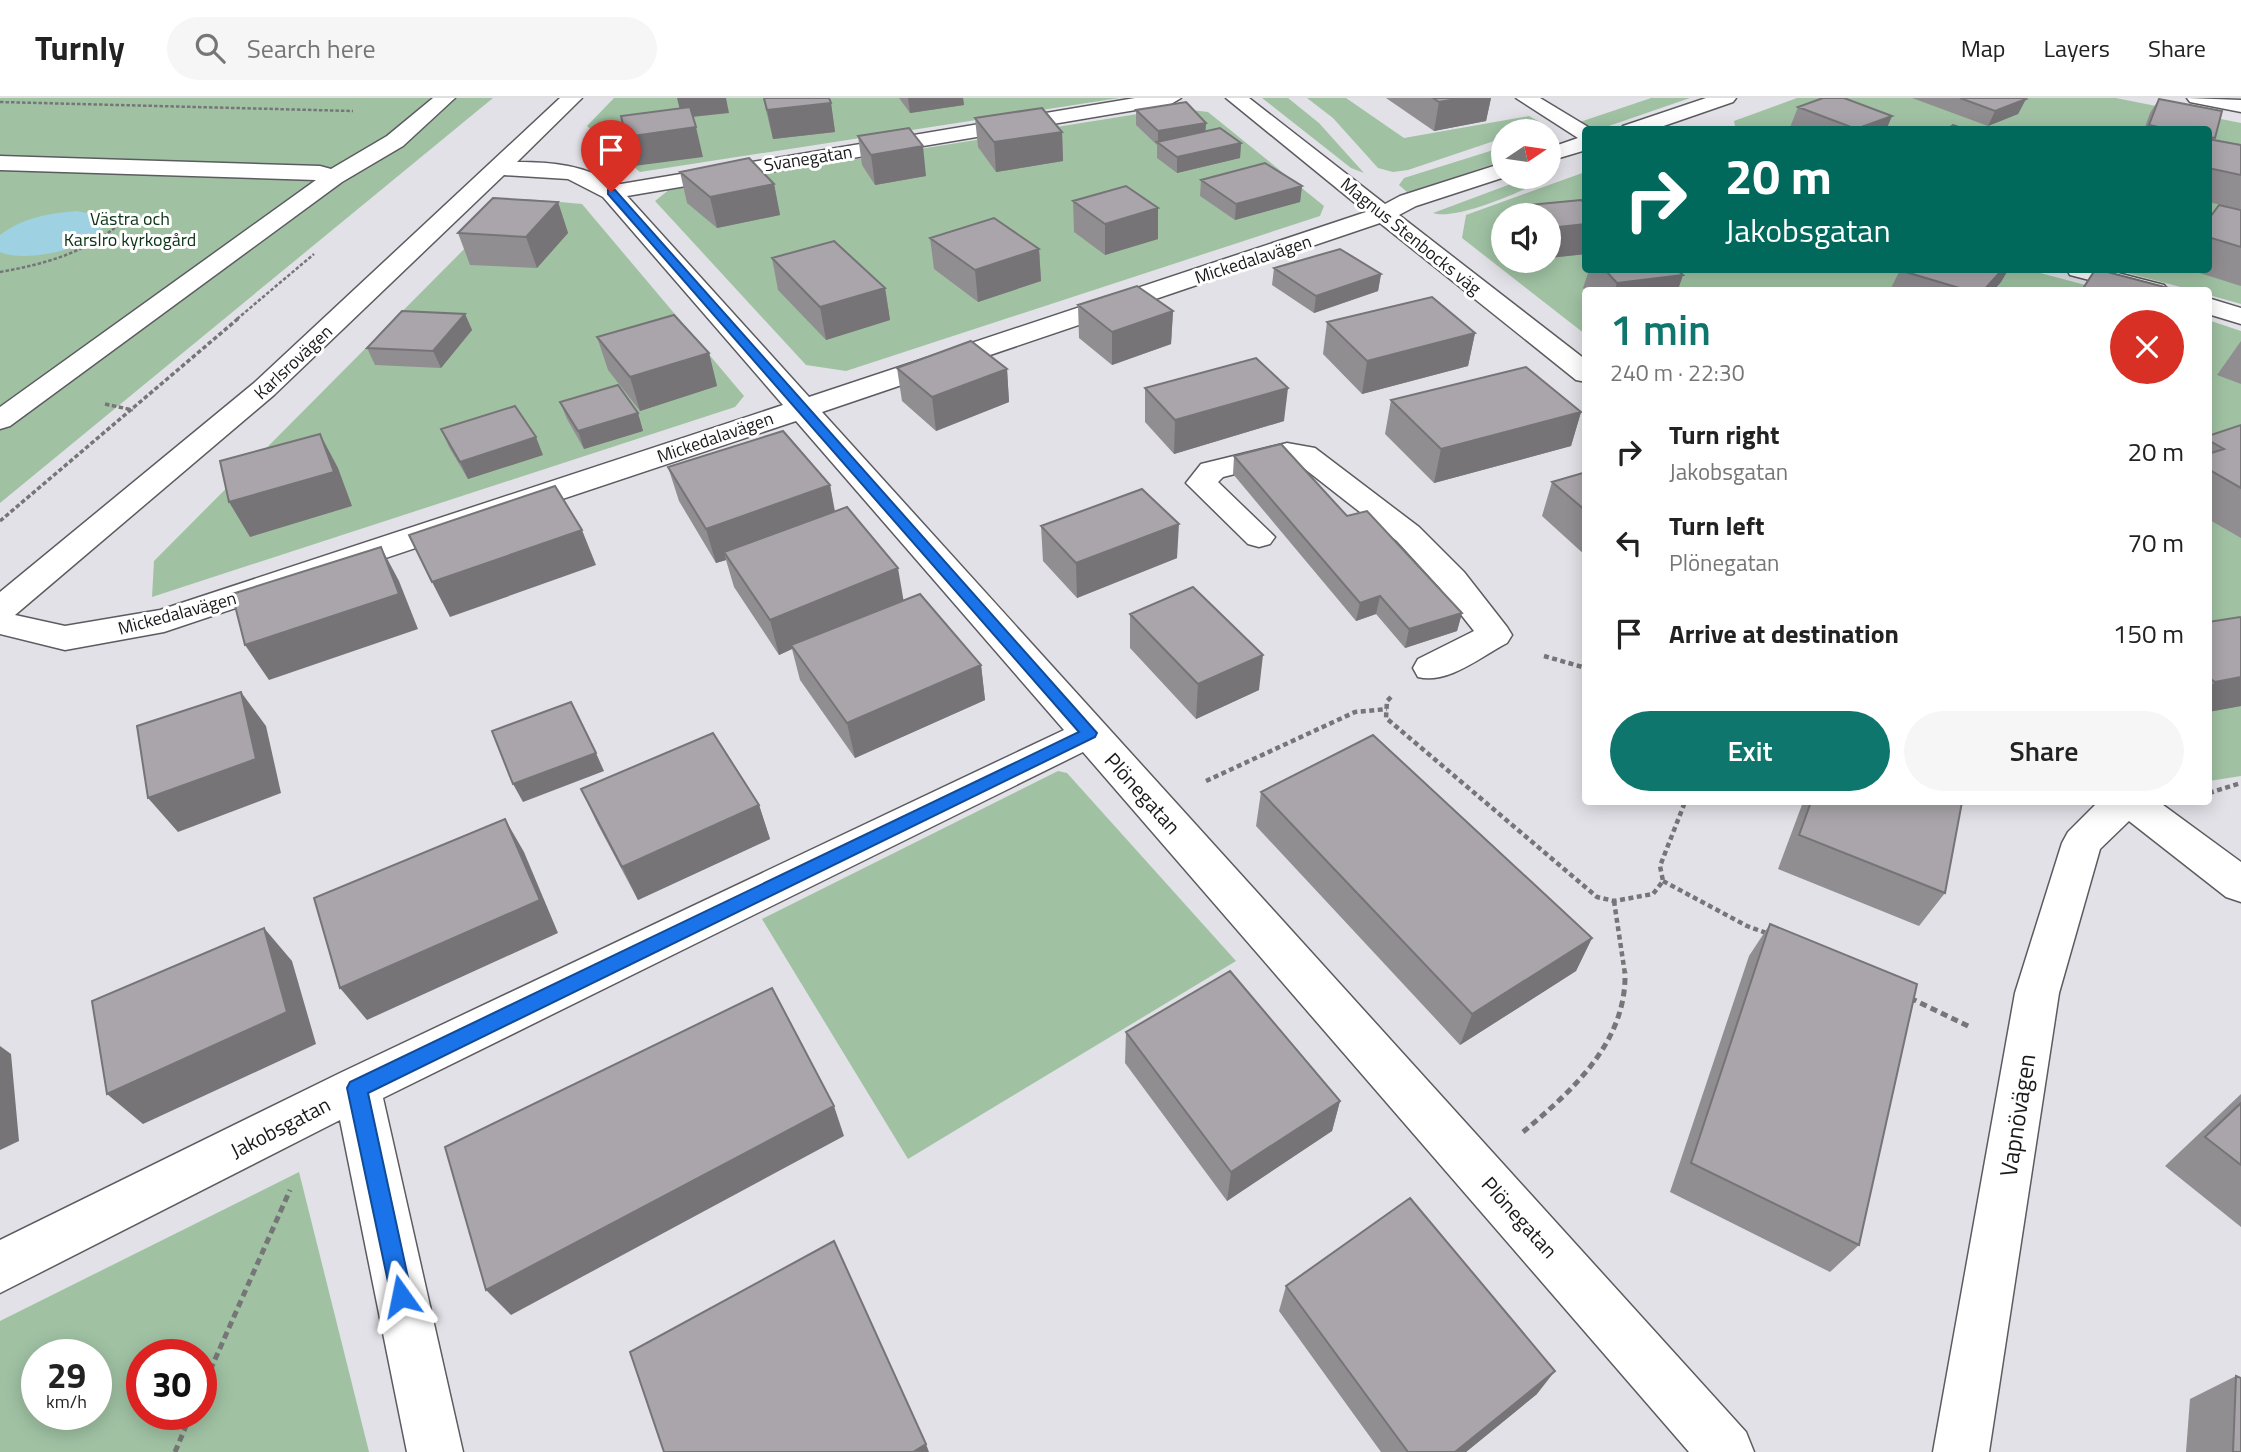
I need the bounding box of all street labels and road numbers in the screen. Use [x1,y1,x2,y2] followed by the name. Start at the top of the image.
[762,138,854,178] street label: Svanegatan
[1335,171,1487,301] street label: Magnus Stenbocks väg
[1191,227,1315,291] street label: Mickedalavägen
[248,318,338,406] street label: Karlsrovägen
[653,404,777,470] street label: Mickedalavägen
[115,584,239,642] street label: Mickedalavägen
[1097,745,1189,841] street label: Plönegatan
[1990,1051,2044,1179] street label: Vapnövägen
[224,1088,336,1166] street label: Jakobsgatan
[1474,1169,1566,1265] street label: Plönegatan

